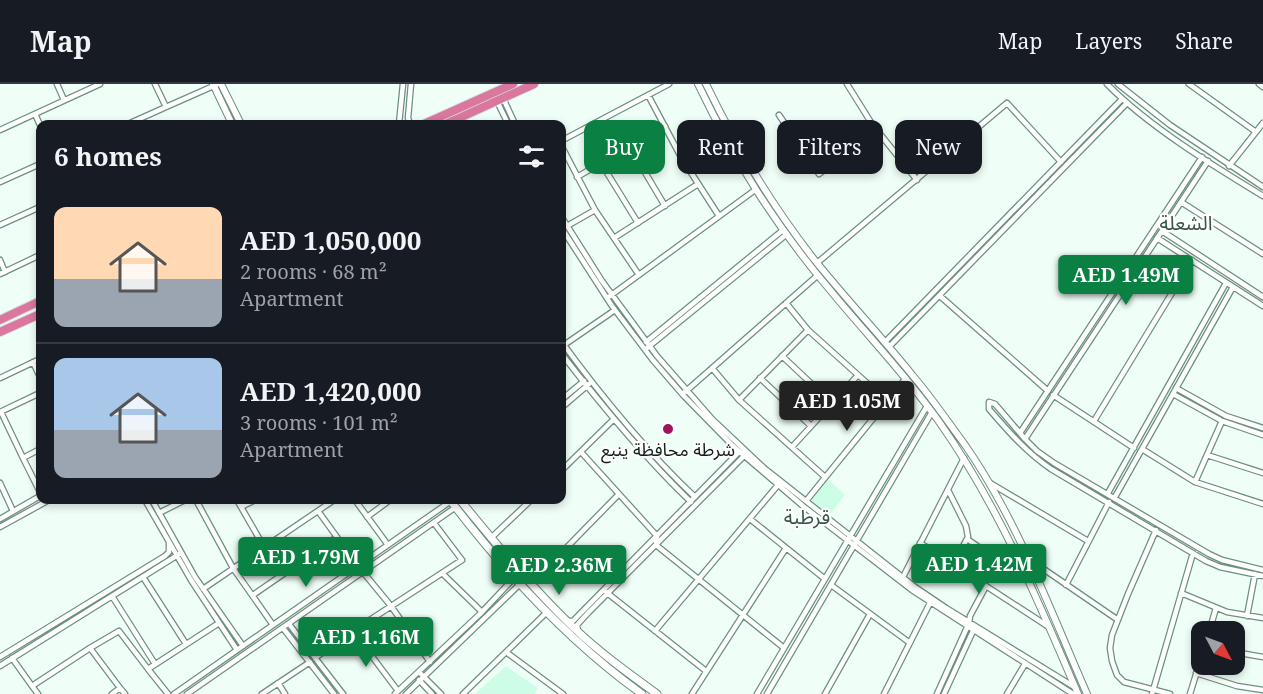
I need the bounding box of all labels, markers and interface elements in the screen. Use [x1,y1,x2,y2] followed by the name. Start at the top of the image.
[30,22,92,60] text: Map
[998,27,1042,55] text: Map
[1075,27,1142,55] text: Layers
[1175,27,1233,55] text: Share
[584,120,665,174] chip: Buy
[677,120,765,174] chip: Rent
[777,120,883,174] chip: Filters
[895,120,982,174] chip: New
[54,138,162,174] text: 6 homes
[515,140,548,173] icon: filters
[1159,209,1213,236] district label: الشعلة
[240,222,421,258] text: AED 1,050,000
[102,231,174,303] icon: home
[1057,255,1195,306] pin: AED 1.49M
[240,258,387,285] text: 2 rooms · 68 m²
[1072,261,1180,288] text: AED 1.49M
[240,285,344,312] text: Apartment
[240,373,421,409] text: AED 1,420,000
[778,381,916,432] pin: AED 1.05M
[102,382,174,454] icon: home
[793,387,901,414] text: AED 1.05M
[240,409,398,436] text: 3 rooms · 101 m²
[661,422,675,436] marker: شرطة محافظة ينبع
[240,436,344,463] text: Apartment
[601,437,735,464] place label: شرطة محافظة ينبع
[784,503,830,530] district label: قرطبة
[237,537,375,588] pin: AED 1.79M
[252,543,360,570] text: AED 1.79M
[910,544,1048,595] pin: AED 1.42M
[490,545,628,596] pin: AED 2.36M
[925,550,1033,577] text: AED 1.42M
[505,551,613,578] text: AED 2.36M
[297,617,435,668] pin: AED 1.16M
[1191,621,1245,675] north arrow
[1191,621,1245,675] map controls
[312,623,420,650] text: AED 1.16M

